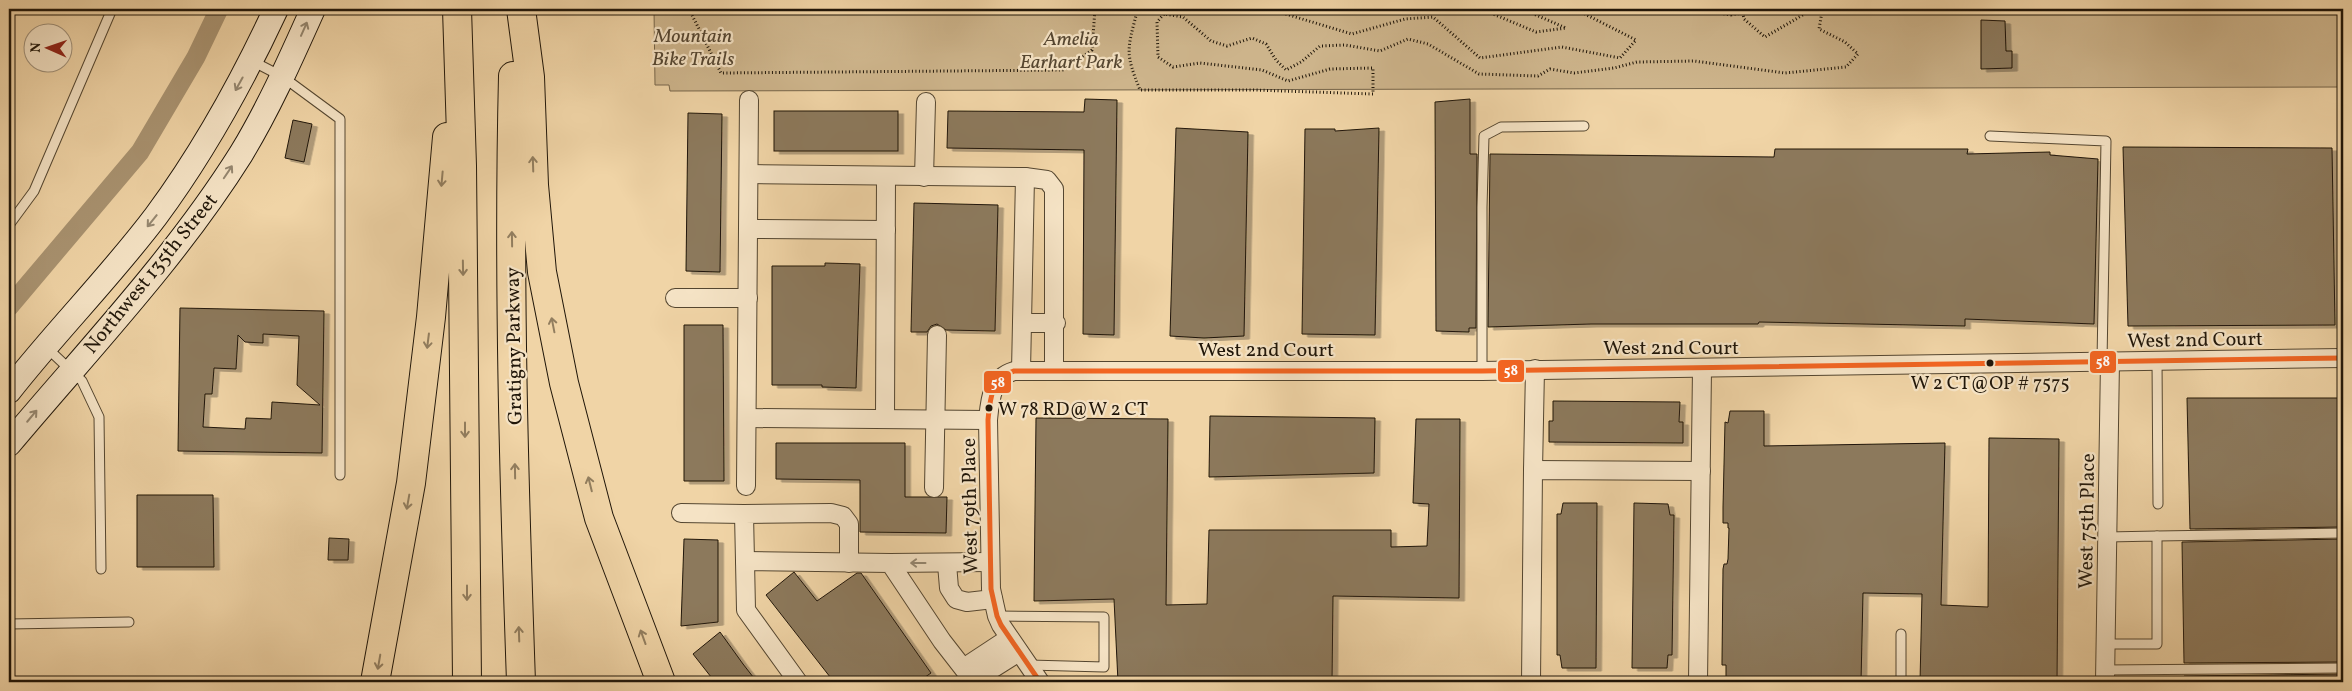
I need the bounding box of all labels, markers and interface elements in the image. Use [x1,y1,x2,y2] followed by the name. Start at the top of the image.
[22,22,72,72] north arrow
[300,22,310,37] one-way arrow
[652,23,735,74] park label: Mountain Bike Trails
[1019,26,1123,77] park label: Amelia Earhart Park
[27,42,46,53] text: N
[234,76,243,91] one-way arrow
[528,157,538,173] one-way arrow
[223,166,233,180] one-way arrow
[438,171,447,187] one-way arrow
[78,188,225,361] street label: Northwest 135th Street
[146,214,157,227] one-way arrow
[507,231,517,247] one-way arrow
[459,259,468,275] one-way arrow
[500,267,530,425] street label: Gratigny Parkway
[547,318,557,334] one-way arrow
[2127,326,2263,356] street label: West 2nd Court
[423,333,433,349] one-way arrow
[1603,335,1739,363] street label: West 2nd Court
[1198,337,1334,365] street label: West 2nd Court
[2089,350,2117,374] line badge: 58
[2096,353,2110,372] text: 58
[1985,358,1995,368] marker: W 2 CT@OP # 7575
[1497,359,1525,383] line badge: 58
[1504,362,1518,381] text: 58
[983,370,1012,394] line badge: 58
[1910,371,2070,397] place label: W 2 CT@OP # 7575
[991,374,1005,393] text: 58
[998,397,1148,423] place label: W 78 RD@W 2 CT
[984,403,994,413] marker: W 78 RD@W 2 CT
[27,410,38,423] one-way arrow
[461,422,470,438] one-way arrow
[956,438,986,574] street label: West 79th Place
[2073,453,2103,589] street label: West 75th Place
[510,463,519,479] one-way arrow
[585,476,594,492] one-way arrow
[402,494,412,510] one-way arrow
[910,558,926,568] one-way arrow
[462,584,472,600] one-way arrow
[515,626,524,642] one-way arrow
[638,630,647,645] one-way arrow
[374,654,383,670] one-way arrow

